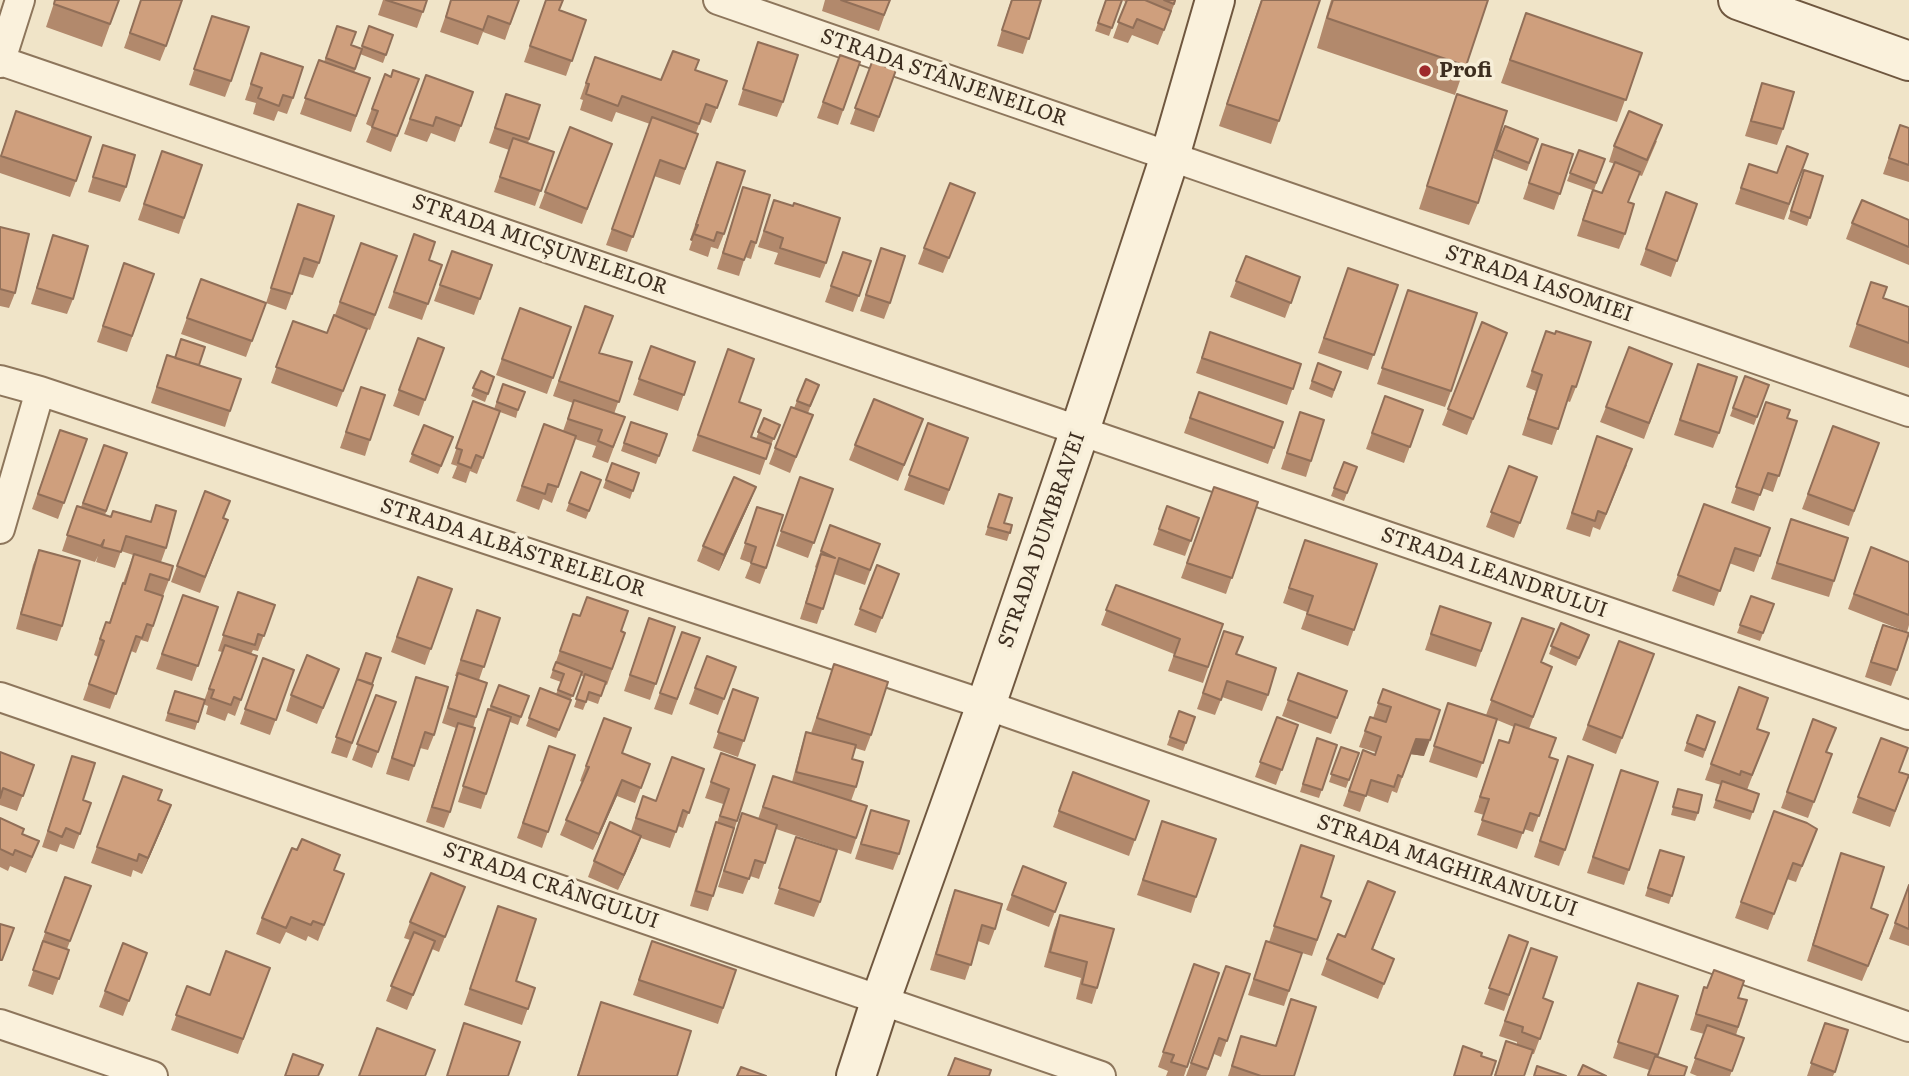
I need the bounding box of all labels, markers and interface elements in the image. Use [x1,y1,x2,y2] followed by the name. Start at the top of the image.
[817,24,1071,132] street label: STRADA STÂNJENEILOR
[1439,58,1492,84] place label: Profi
[1417,63,1433,79] marker: Profi
[409,189,671,301] street label: STRADA MICȘUNELELOR
[1442,240,1636,328] street label: STRADA IASOMIEI
[993,429,1091,651] street label: STRADA DUMBRAVEI
[377,493,649,603] street label: STRADA ALBĂSTRELELOR
[1378,522,1610,624] street label: STRADA LEANDRULUI
[1313,809,1581,923] street label: STRADA MAGHIRANULUI
[440,837,662,935] street label: STRADA CRÂNGULUI

